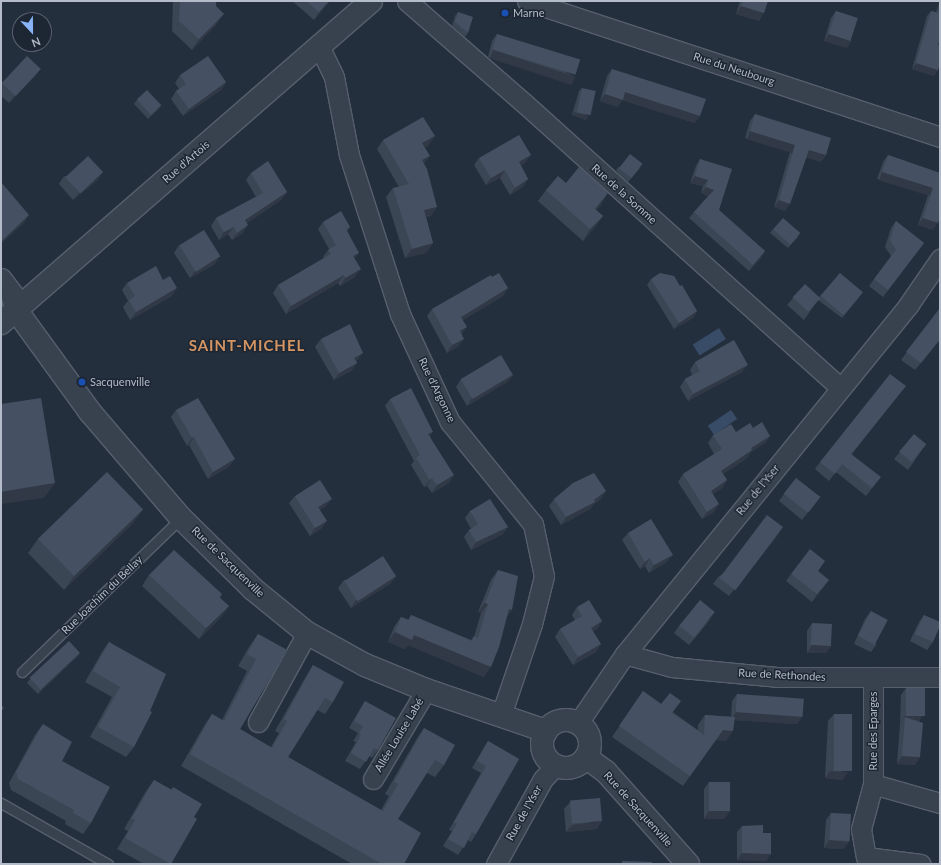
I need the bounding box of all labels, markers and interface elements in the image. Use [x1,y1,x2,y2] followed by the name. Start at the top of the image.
[513,6,544,20] place label: Marne
[500,8,510,18] marker: Marne
[12,12,52,52] north arrow
[30,35,43,50] text: N
[692,50,776,88] street label: Rue du Neubourg
[160,138,212,186] street label: Rue d'Artois
[589,161,659,227] street label: Rue de la Somme
[189,337,305,355] district label: SAINT-MICHEL
[416,355,458,425] street label: Rue d'Argonne
[90,375,150,389] place label: Sacquenville
[77,377,87,387] marker: Sacquenville
[734,462,782,518] street label: Rue de l'Yser
[189,524,267,600] street label: Rue de Sacquenville
[59,553,145,637] street label: Rue Joachim du Bellay
[738,666,826,684] street label: Rue de Rethondes
[866,692,880,770] street label: Rue des Eparges
[372,696,426,774] street label: Allée Louise Labé
[601,769,675,849] street label: Rue de Sacquenville
[503,783,545,843] street label: Rue de l'Yser

